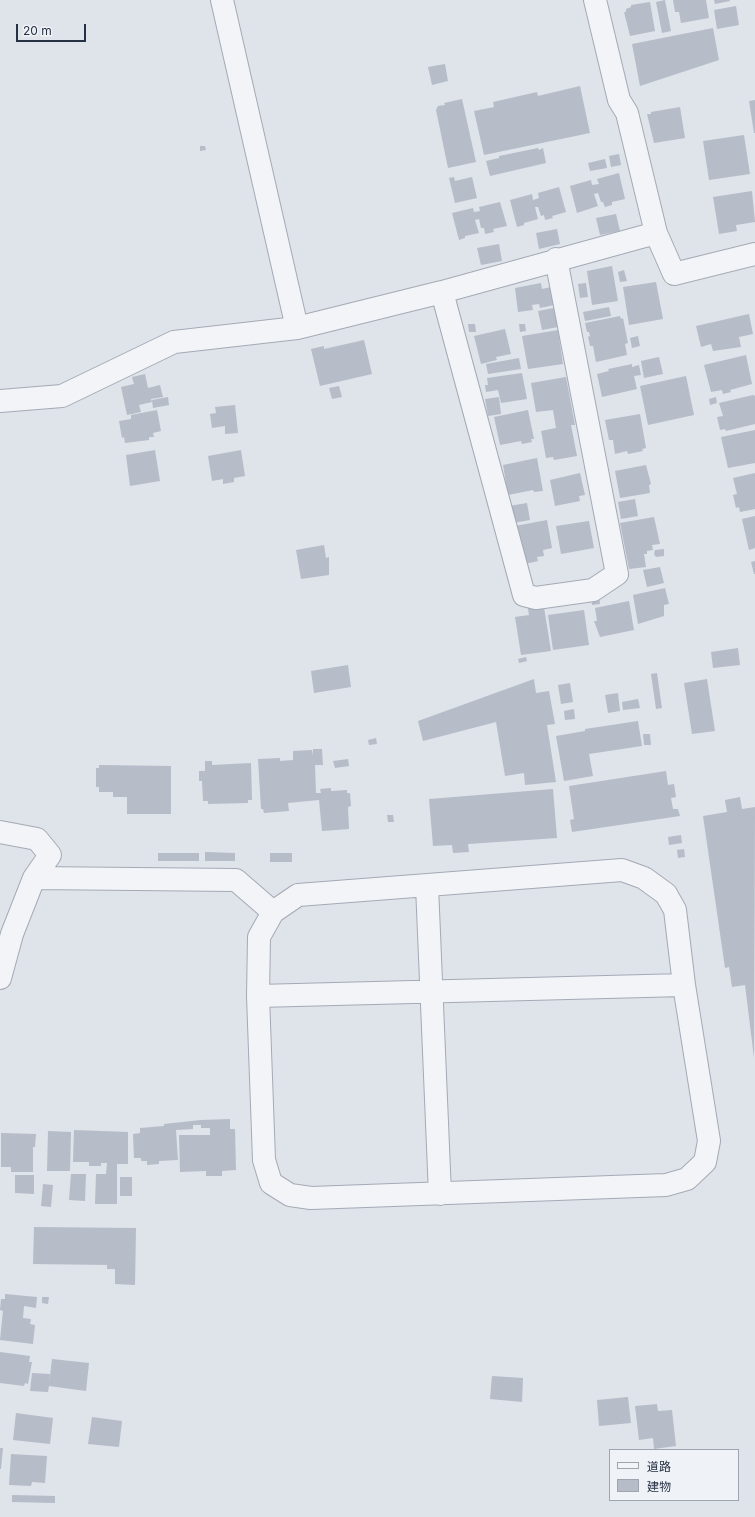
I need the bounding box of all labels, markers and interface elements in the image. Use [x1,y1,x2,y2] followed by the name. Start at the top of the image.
[18,16,88,42] scale bar
[23,23,52,38] text: 20 m
[609,1449,739,1501] legend
[647,1459,671,1474] text: 道路
[647,1479,671,1494] text: 建物

